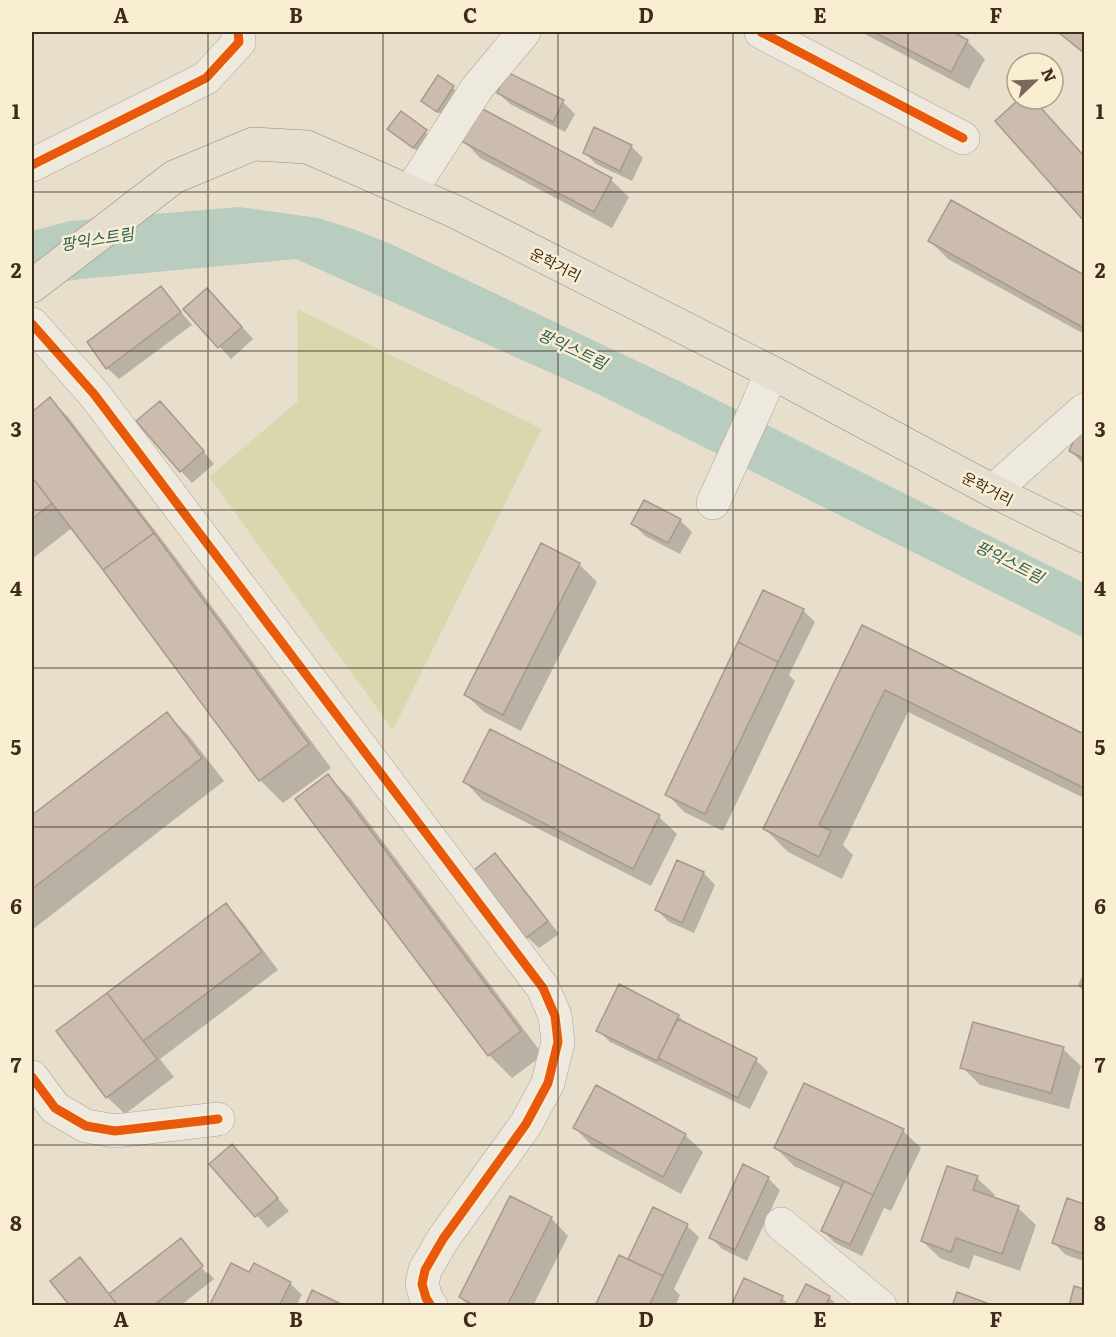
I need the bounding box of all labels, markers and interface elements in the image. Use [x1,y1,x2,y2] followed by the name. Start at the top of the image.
[113,0,129,29] text: A
[289,0,303,29] text: B
[463,0,477,29] text: C
[638,0,654,29] text: D
[813,0,827,29] text: E
[990,0,1003,29] text: F
[1005,51,1065,111] north arrow
[1036,64,1063,86] text: N
[12,95,20,125] text: 1
[1096,95,1104,125] text: 1
[59,220,136,256] water label: 팡익스트림
[526,241,586,287] street label: 운학거리
[11,254,22,284] text: 2
[1095,254,1106,284] text: 2
[535,322,613,375] water label: 팡익스트림
[10,413,22,443] text: 3
[1094,413,1106,443] text: 3
[958,465,1018,511] street label: 운학거리
[972,534,1049,589] water label: 팡익스트림
[10,572,22,602] text: 4
[1094,572,1106,602] text: 4
[11,731,22,761] text: 5
[1095,731,1106,761] text: 5
[10,890,22,920] text: 6
[1094,890,1106,920] text: 6
[11,1049,22,1079] text: 7
[1095,1049,1106,1079] text: 7
[10,1207,22,1237] text: 8
[1094,1207,1106,1237] text: 8
[113,1303,129,1333] text: A
[289,1303,303,1333] text: B
[463,1303,477,1333] text: C
[638,1303,654,1333] text: D
[813,1303,827,1333] text: E
[990,1303,1003,1333] text: F

